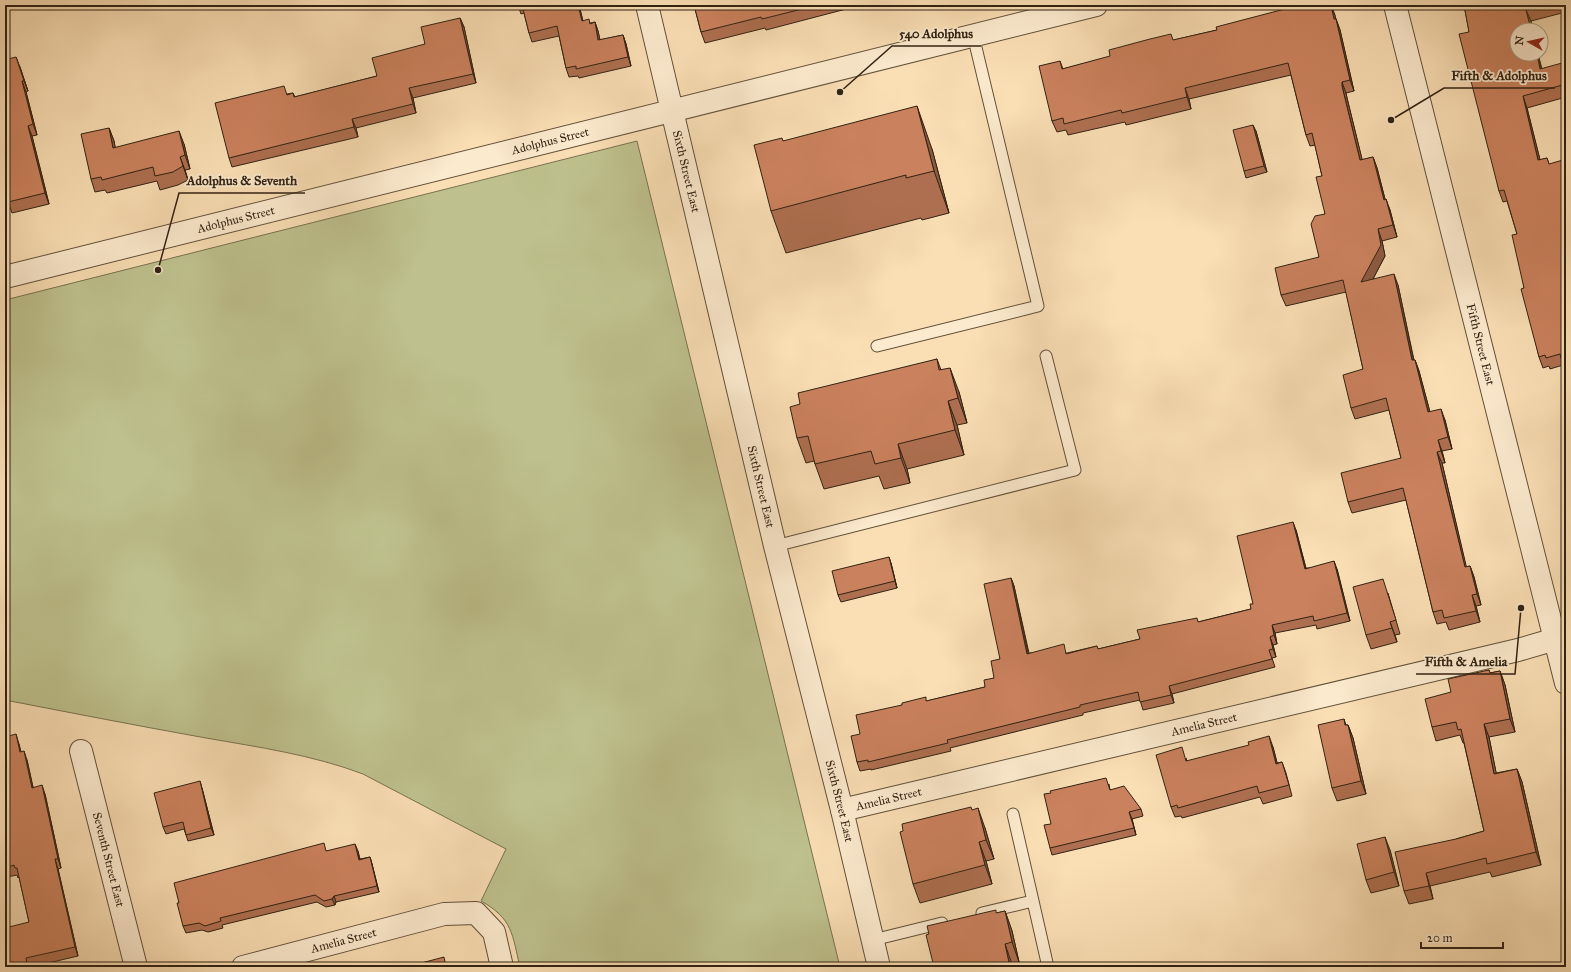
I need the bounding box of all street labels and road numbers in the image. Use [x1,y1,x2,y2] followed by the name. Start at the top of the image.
[509,124,591,158] street label: Adolphus Street
[670,129,703,215] street label: Sixth Street East
[195,203,277,236] street label: Adolphus Street
[1464,302,1498,387] street label: Fifth Street East
[745,444,778,530] street label: Sixth Street East
[1169,710,1239,739] street label: Amelia Street
[823,759,856,844] street label: Sixth Street East
[853,784,924,814] street label: Amelia Street
[90,811,128,909] street label: Seventh Street East
[308,925,379,956] street label: Amelia Street

